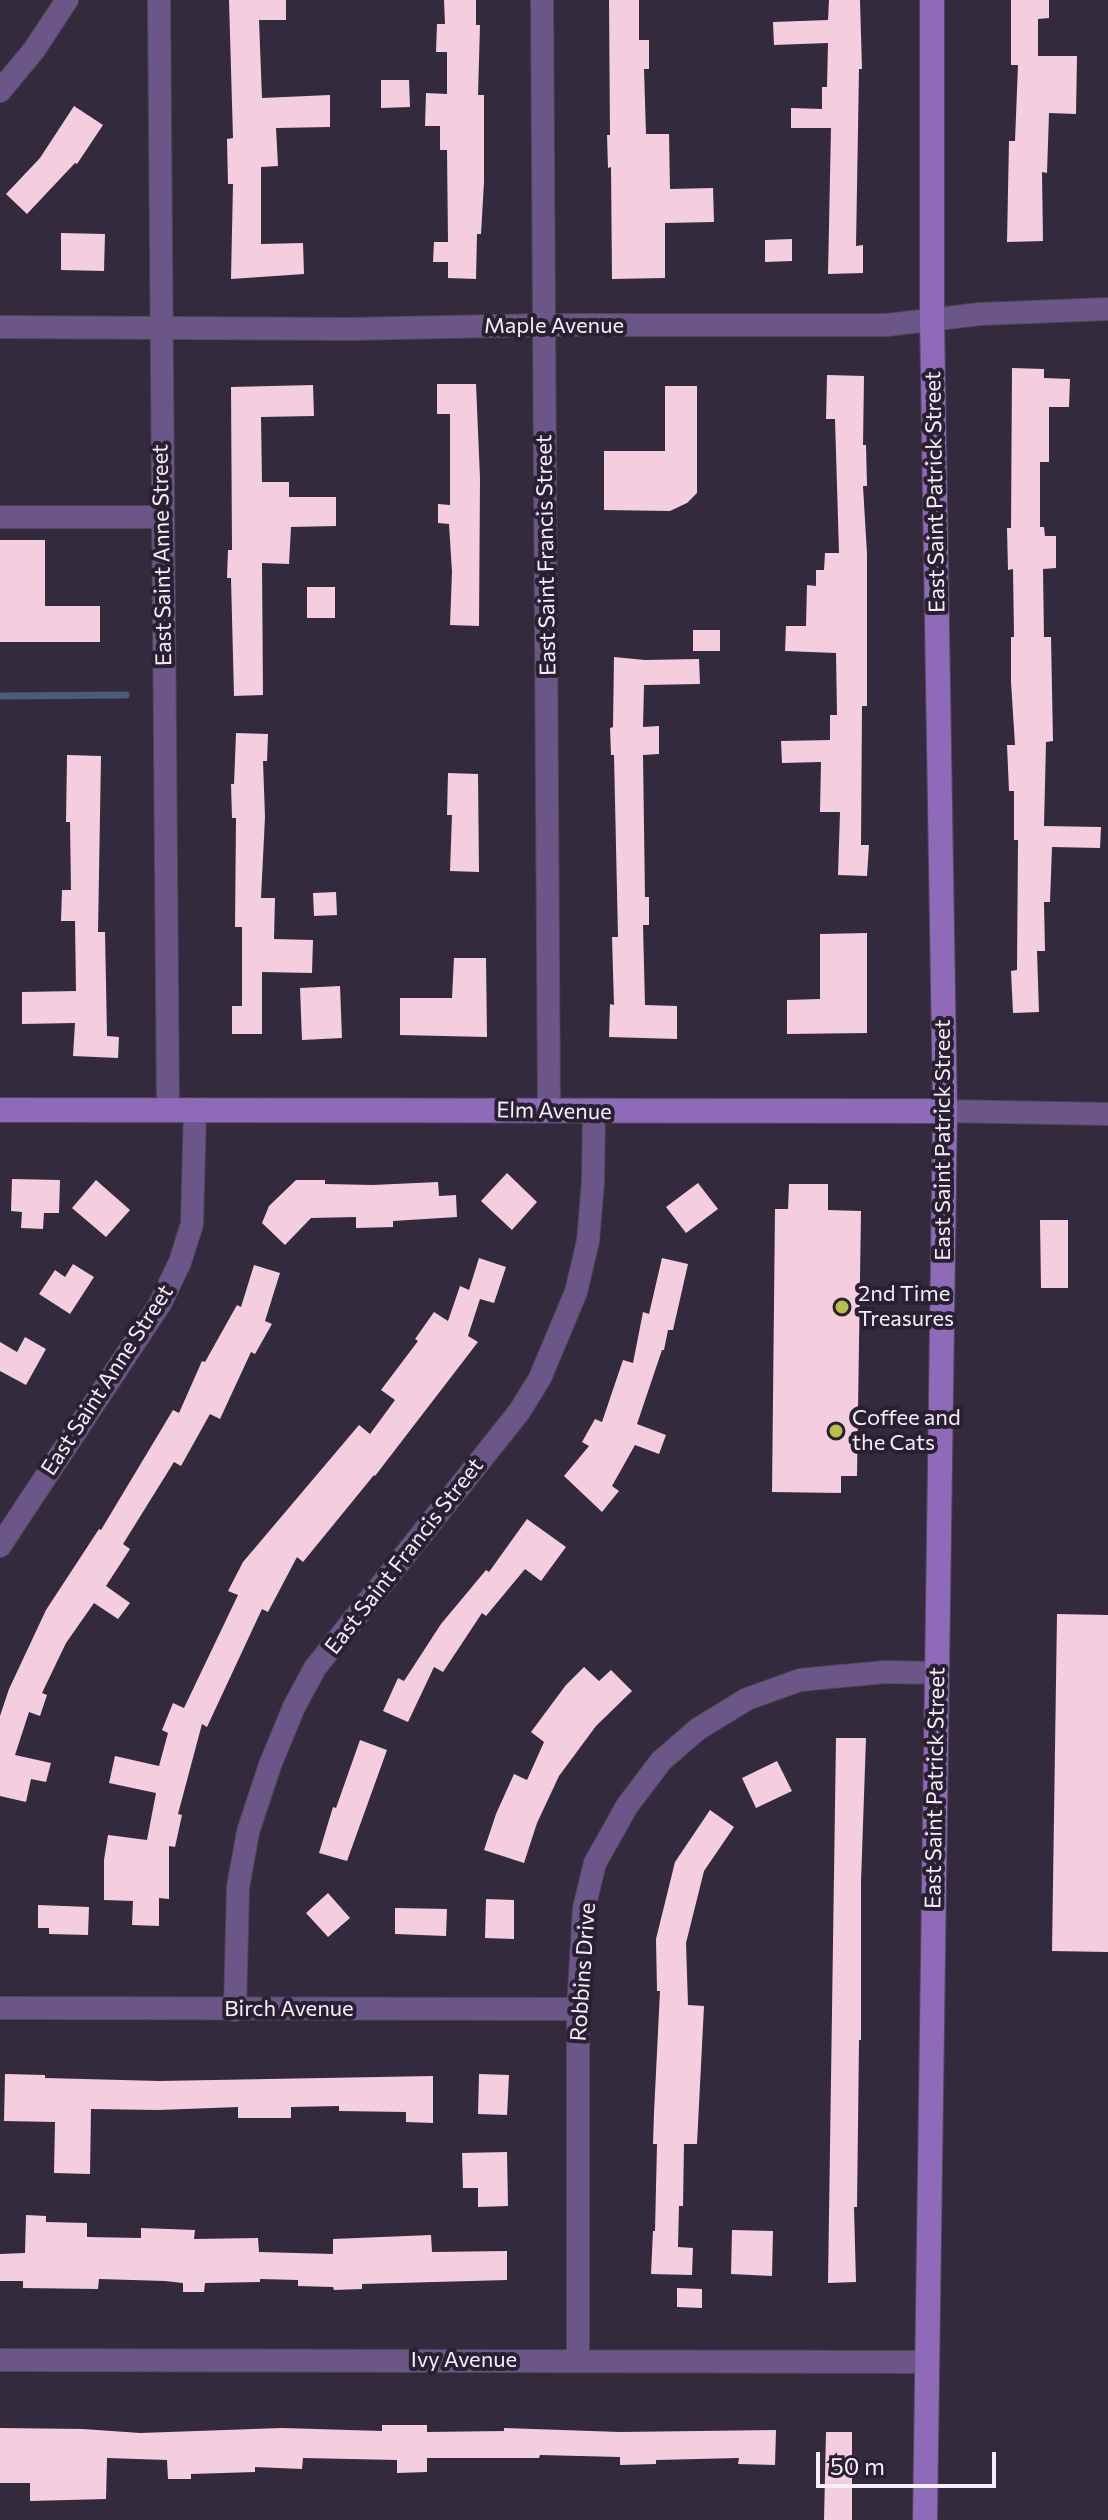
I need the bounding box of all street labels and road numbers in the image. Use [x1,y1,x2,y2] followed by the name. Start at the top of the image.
[484,313,624,339] street label: Maple Avenue
[920,371,950,613] street label: East Saint Patrick Street
[531,434,561,676] street label: East Saint Francis Street
[147,444,177,666] street label: East Saint Anne Street
[930,1019,956,1261] street label: East Saint Patrick Street
[496,1097,612,1125] street label: Elm Avenue
[35,1280,179,1480] street label: East Saint Anne Street
[319,1453,489,1659] street label: East Saint Francis Street
[920,1667,950,1909] street label: East Saint Patrick Street
[565,1902,601,2042] street label: Robbins Drive
[224,1996,354,2022] street label: Birch Avenue
[411,2347,517,2373] street label: Ivy Avenue

